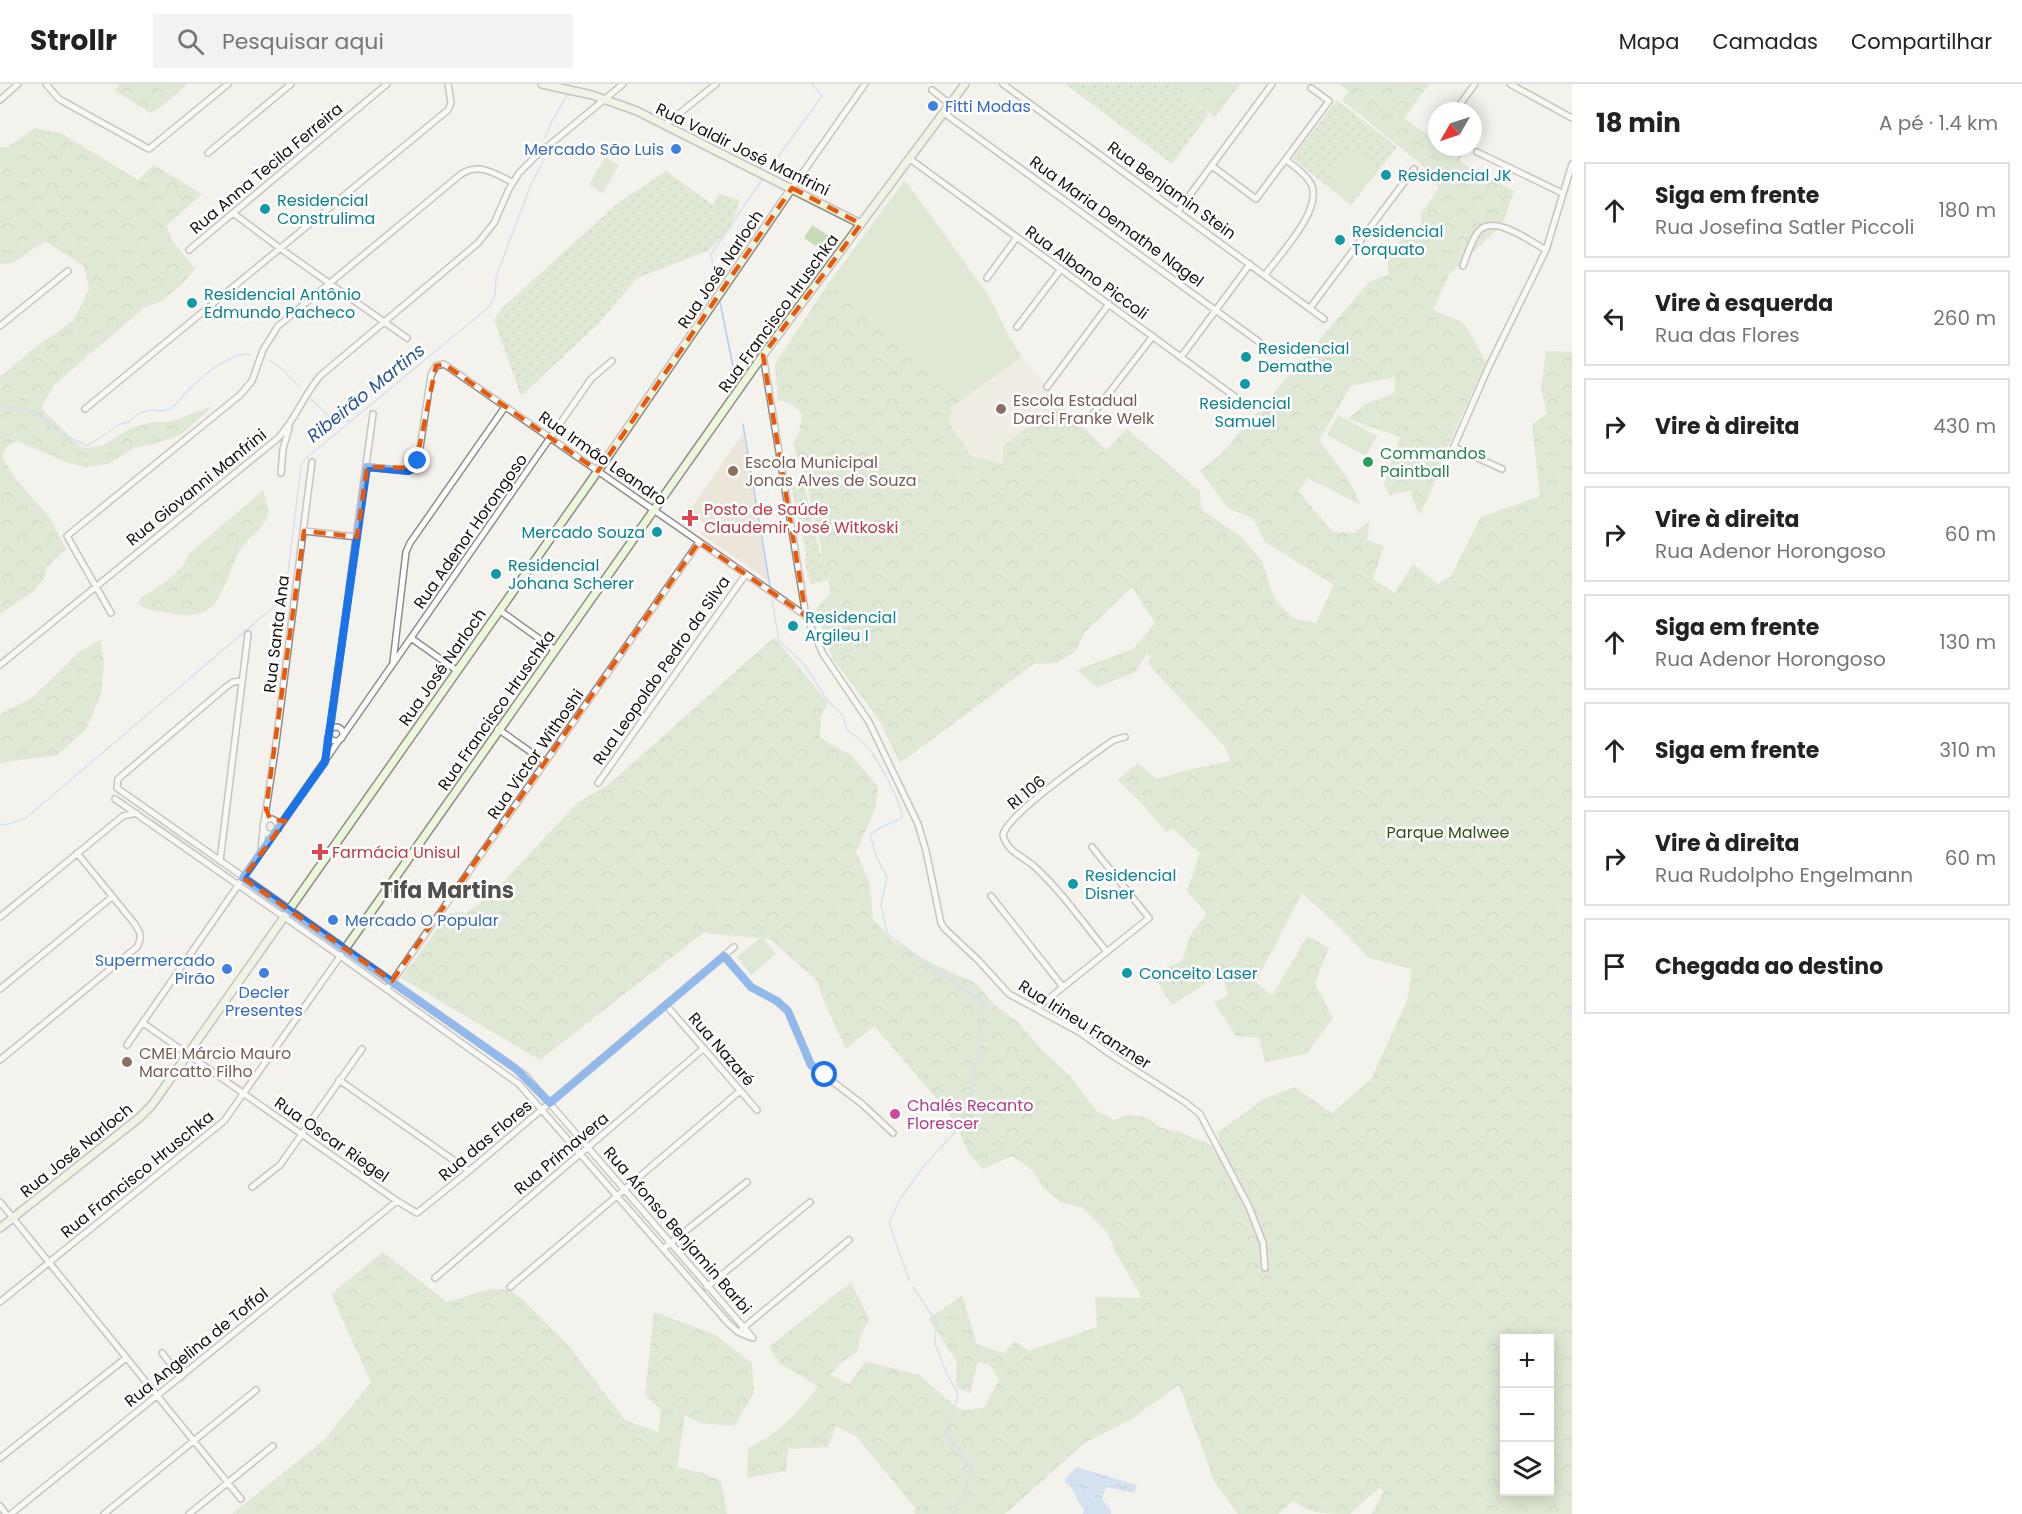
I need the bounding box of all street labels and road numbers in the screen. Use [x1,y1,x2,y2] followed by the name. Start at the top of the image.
[185,97,348,239] street label: Rua Anna Tecila Ferreira
[652,97,834,202] street label: Rua Valdir José Manfrini
[1103,136,1241,245] street label: Rua Benjamin Stein
[1025,150,1208,292] street label: Rua Maria Demathe Nagel
[672,205,769,333] street label: Rua José Narloch
[1021,220,1153,325] street label: Rua Albano Piccoli
[713,229,844,397] street label: Rua Francisco Hruschka
[534,405,671,511] street label: Rua Irmão Leandro
[121,424,271,551] street label: Rua Giovanni Manfrini
[408,449,533,614] street label: Rua Adenor Horongoso
[587,571,736,769] street label: Rua Leopoldo Pedro da Silva
[258,574,295,694] street label: Rua Santa Ana
[393,604,492,731] street label: Rua José Narloch
[432,625,561,795] street label: Rua Francisco Hruschka
[482,685,589,824] street label: Rua Victor Withoshi
[1002,770,1050,815] street label: RI 106
[1014,974,1155,1074] street label: Rua Irineu Franzner
[683,1007,760,1091] street label: Rua Nazaré
[270,1091,394,1188] street label: Rua Oscar Riegel
[434,1094,537,1186] street label: Rua das Flores
[15,1098,137,1203] street label: Rua José Narloch
[56,1105,219,1243] street label: Rua Francisco Hruschka
[509,1107,614,1200] street label: Rua Primavera
[598,1141,757,1319] street label: Rua Afonso Benjamin Barbi
[120,1282,273,1413] street label: Rua Angelina de Toffol

